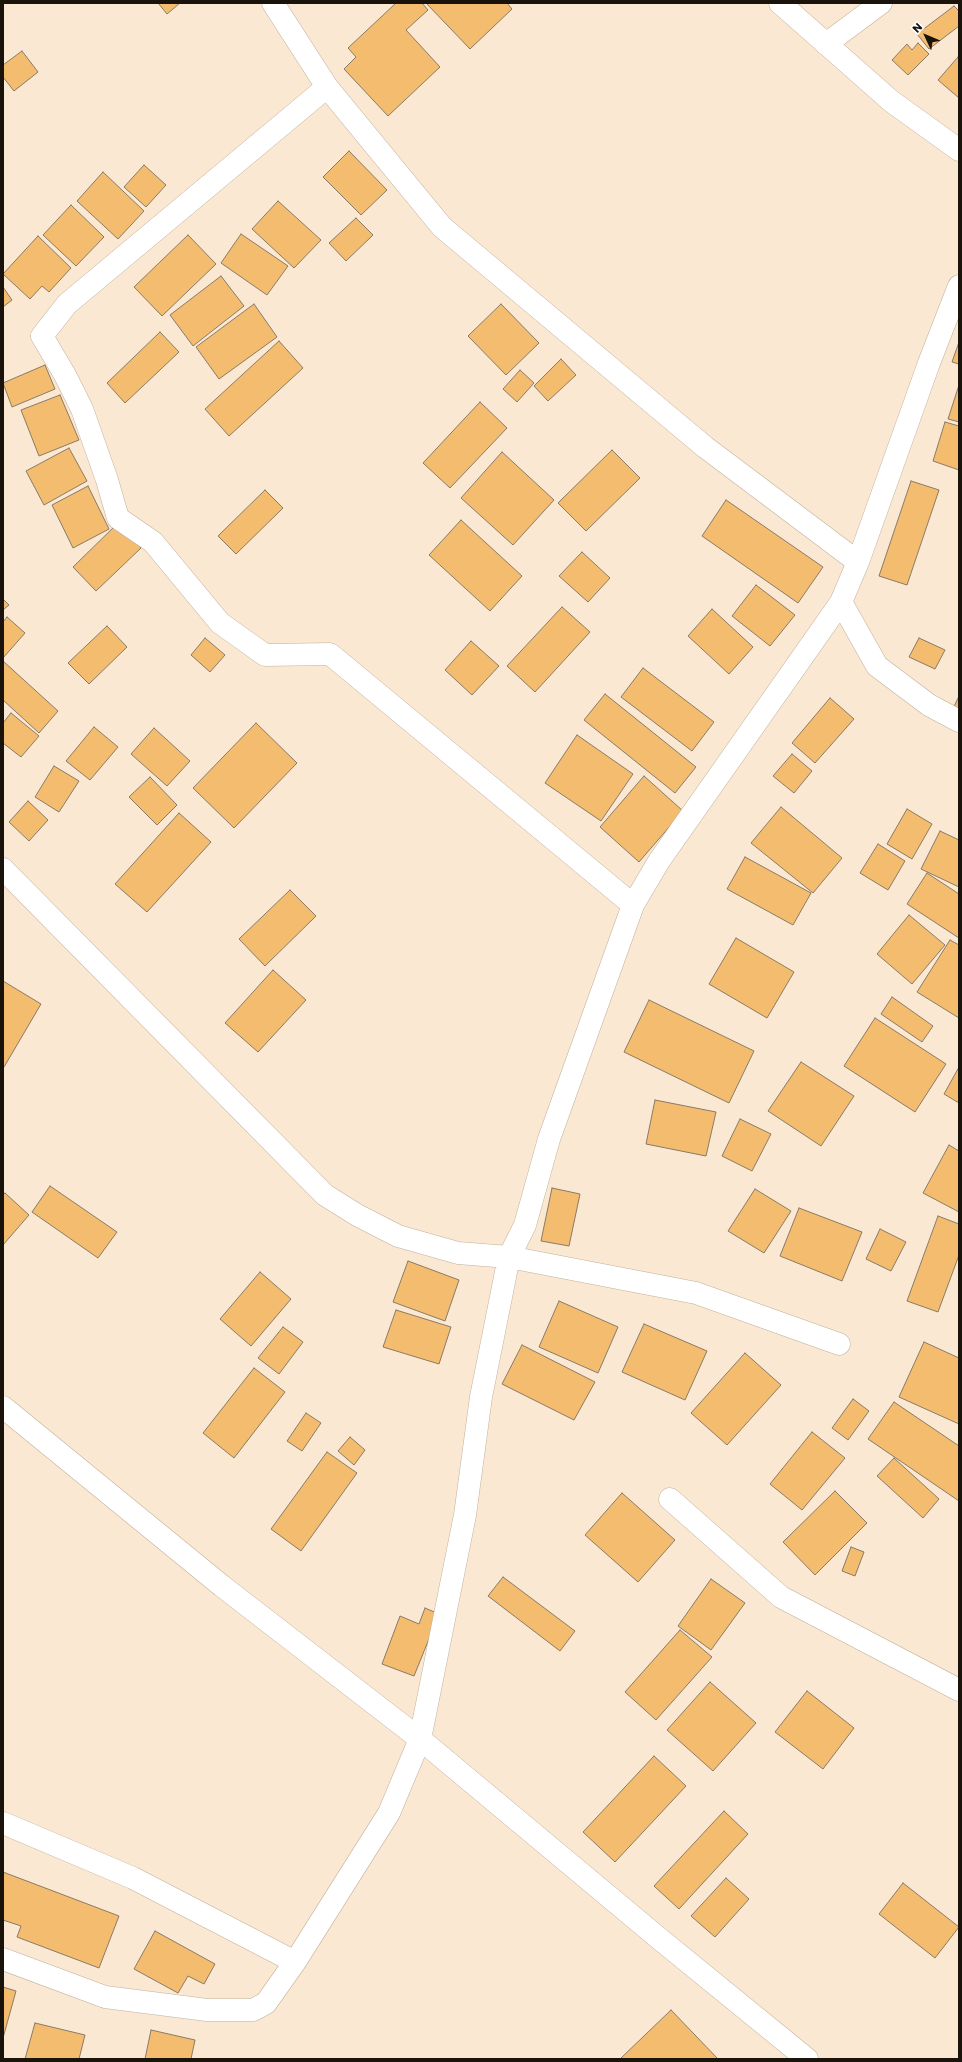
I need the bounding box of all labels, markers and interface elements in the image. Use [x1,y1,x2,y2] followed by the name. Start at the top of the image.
[906,16,946,56] north arrow
[909,19,926,36] text: N

